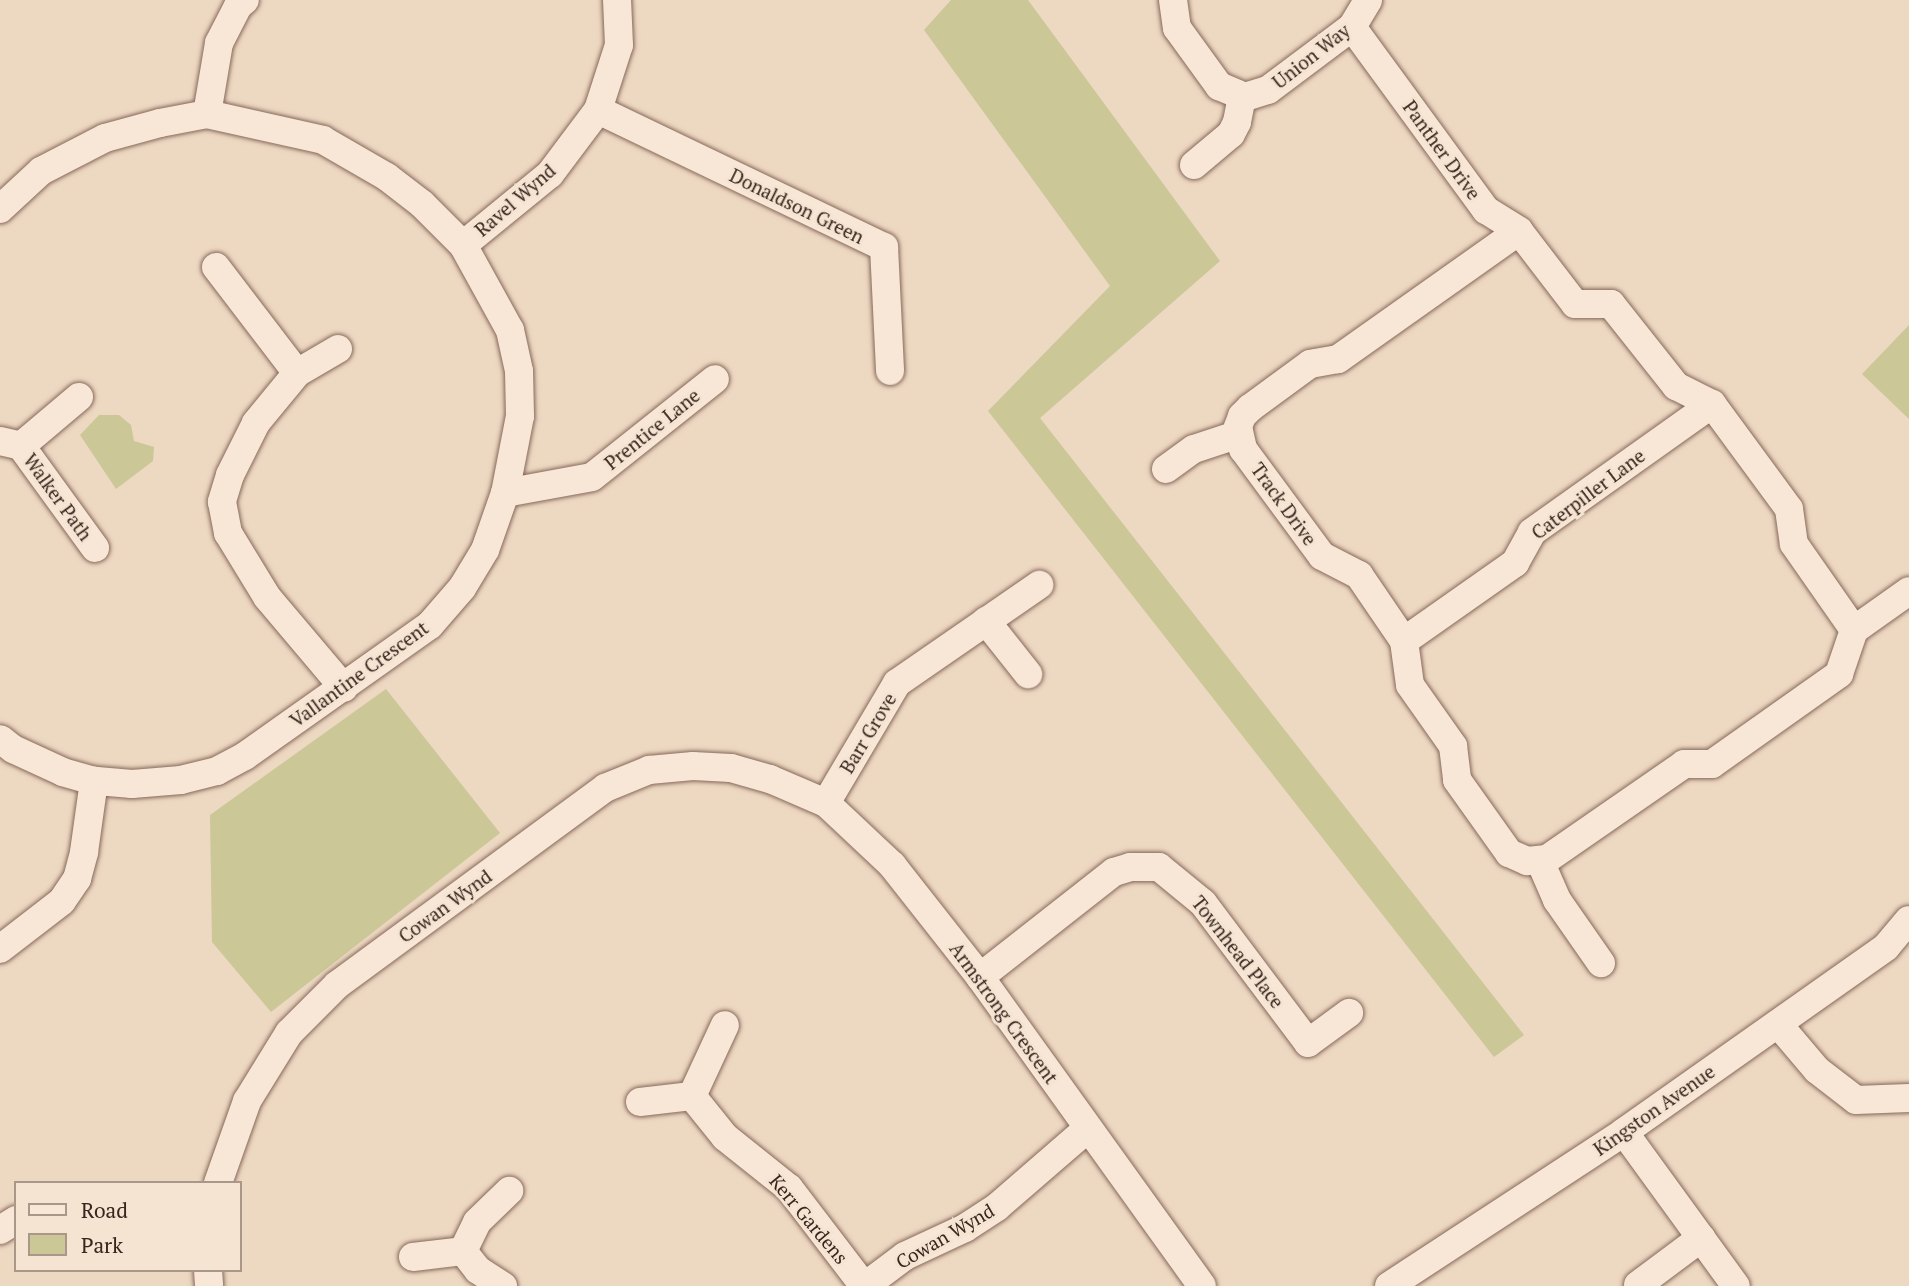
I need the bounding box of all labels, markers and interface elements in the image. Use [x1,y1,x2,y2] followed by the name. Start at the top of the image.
[1268,19,1354,93] street label: Union Way
[1398,96,1486,204] street label: Panther Drive
[470,159,560,241] street label: Ravel Wynd
[726,164,868,248] street label: Donaldson Green
[600,384,704,474] street label: Prentice Lane
[1527,444,1649,544] street label: Caterpiller Lane
[19,449,97,545] street label: Walker Path
[1246,458,1322,550] street label: Track Drive
[285,616,433,732] street label: Vallantine Crescent
[835,689,901,777] street label: Barr Grove
[394,865,496,947] street label: Cowan Wynd
[1187,891,1289,1013] street label: Townhead Place
[945,938,1063,1088] street label: Armstrong Crescent
[1589,1060,1719,1160] street label: Kingston Avenue
[765,1170,853,1268] street label: Kerr Gardens
[14,1181,242,1272] legend
[81,1196,128,1224] text: Road
[892,1199,998,1273] street label: Cowan Wynd
[81,1231,123,1259] text: Park

